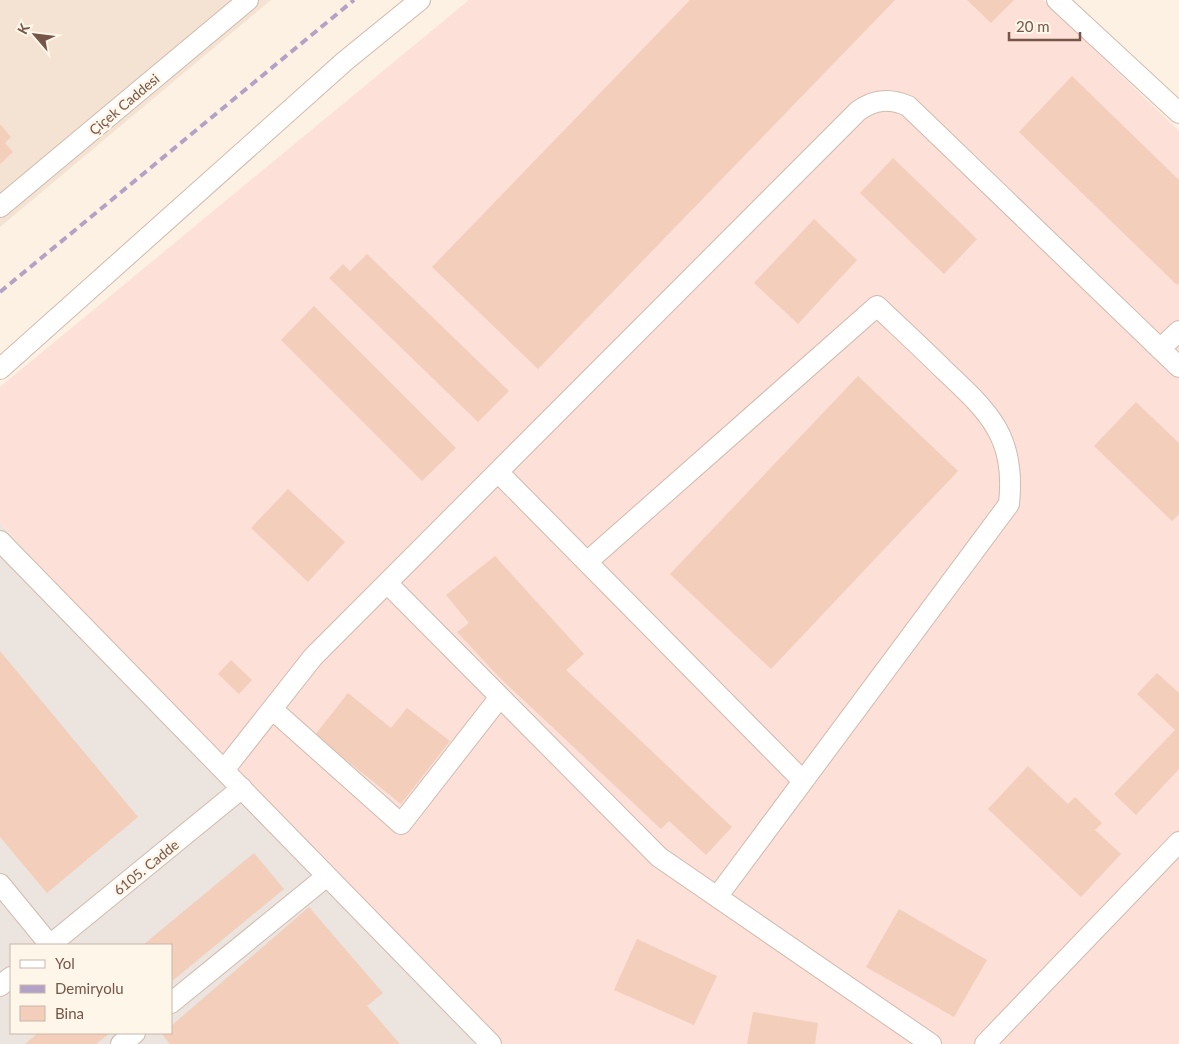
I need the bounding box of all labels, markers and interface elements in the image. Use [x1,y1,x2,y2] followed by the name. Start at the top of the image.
[10,10,60,60] north arrow
[1009,10,1080,42] scale bar
[1016,17,1050,35] text: 20 m
[13,20,33,37] text: K
[86,70,162,138] street label: Çiçek Caddesi
[110,836,182,898] street label: 6105. Cadde
[10,944,172,1034] legend
[55,954,75,972] text: Yol
[55,979,124,997] text: Demiryolu
[55,1004,84,1022] text: Bina

